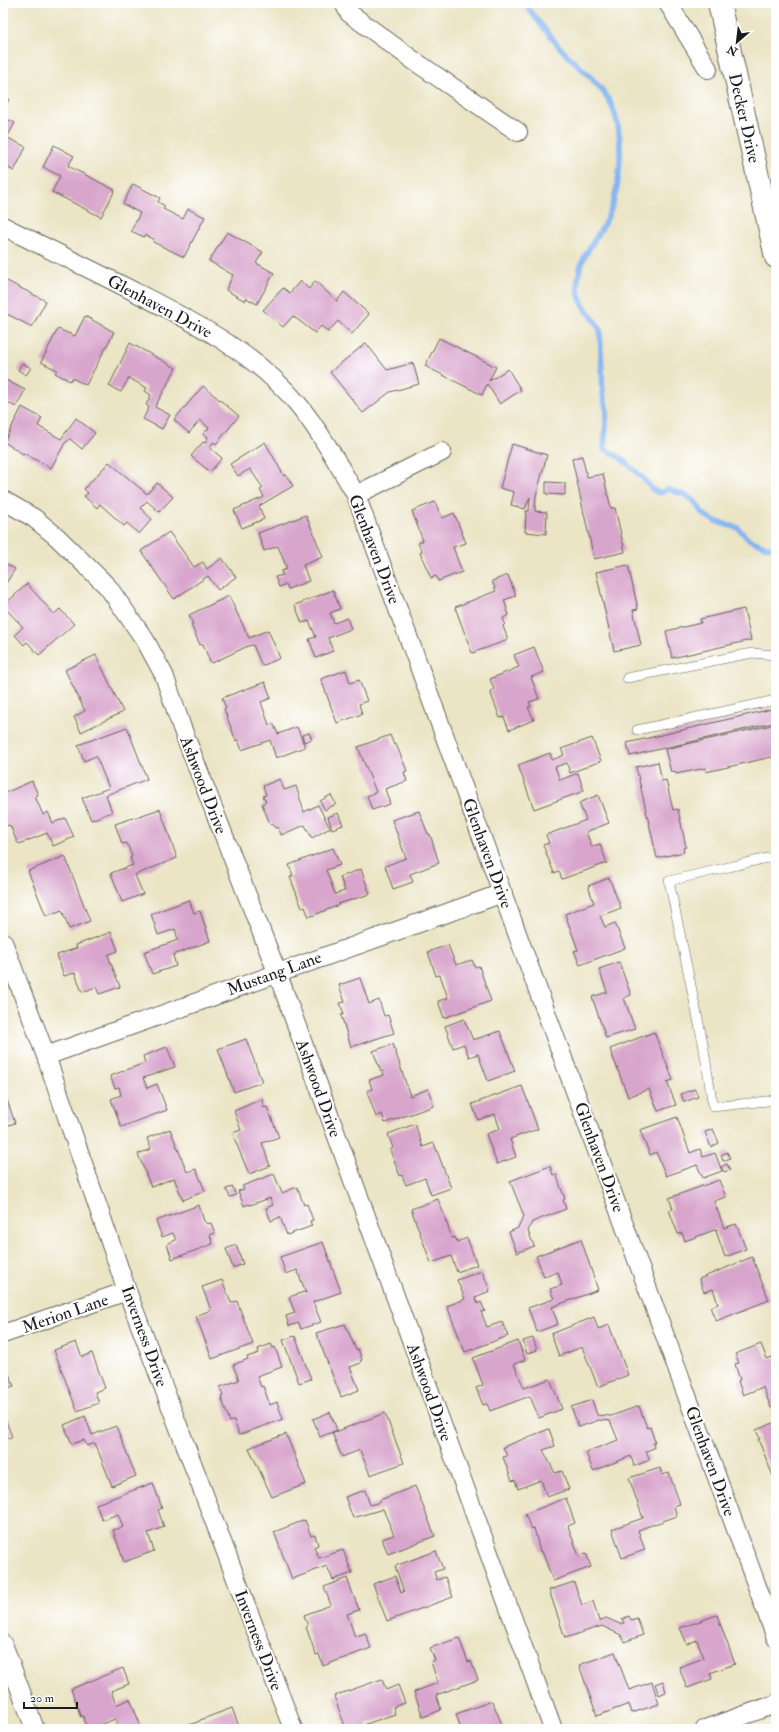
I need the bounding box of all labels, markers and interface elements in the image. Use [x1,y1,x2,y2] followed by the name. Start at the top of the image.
[717,22,757,62] north arrow
[724,42,741,59] text: N
[724,71,765,165] street label: Decker Drive
[104,270,216,343] street label: Glenhaven Drive
[344,491,405,607] street label: Glenhaven Drive
[175,732,232,837] street label: Ashwood Drive
[458,795,517,911] street label: Glenhaven Drive
[224,947,324,1000] street label: Mustang Lane
[291,1035,346,1140] street label: Ashwood Drive
[570,1099,629,1215] street label: Glenhaven Drive
[117,1283,173,1390] street label: Inverness Drive
[19,1289,111,1338] street label: Merion Lane
[402,1339,457,1444] street label: Ashwood Drive
[681,1403,740,1519] street label: Glenhaven Drive
[230,1587,287,1693] street label: Inverness Drive
[24,1684,77,1710] scale bar
[30,1691,55,1706] text: 20 m

